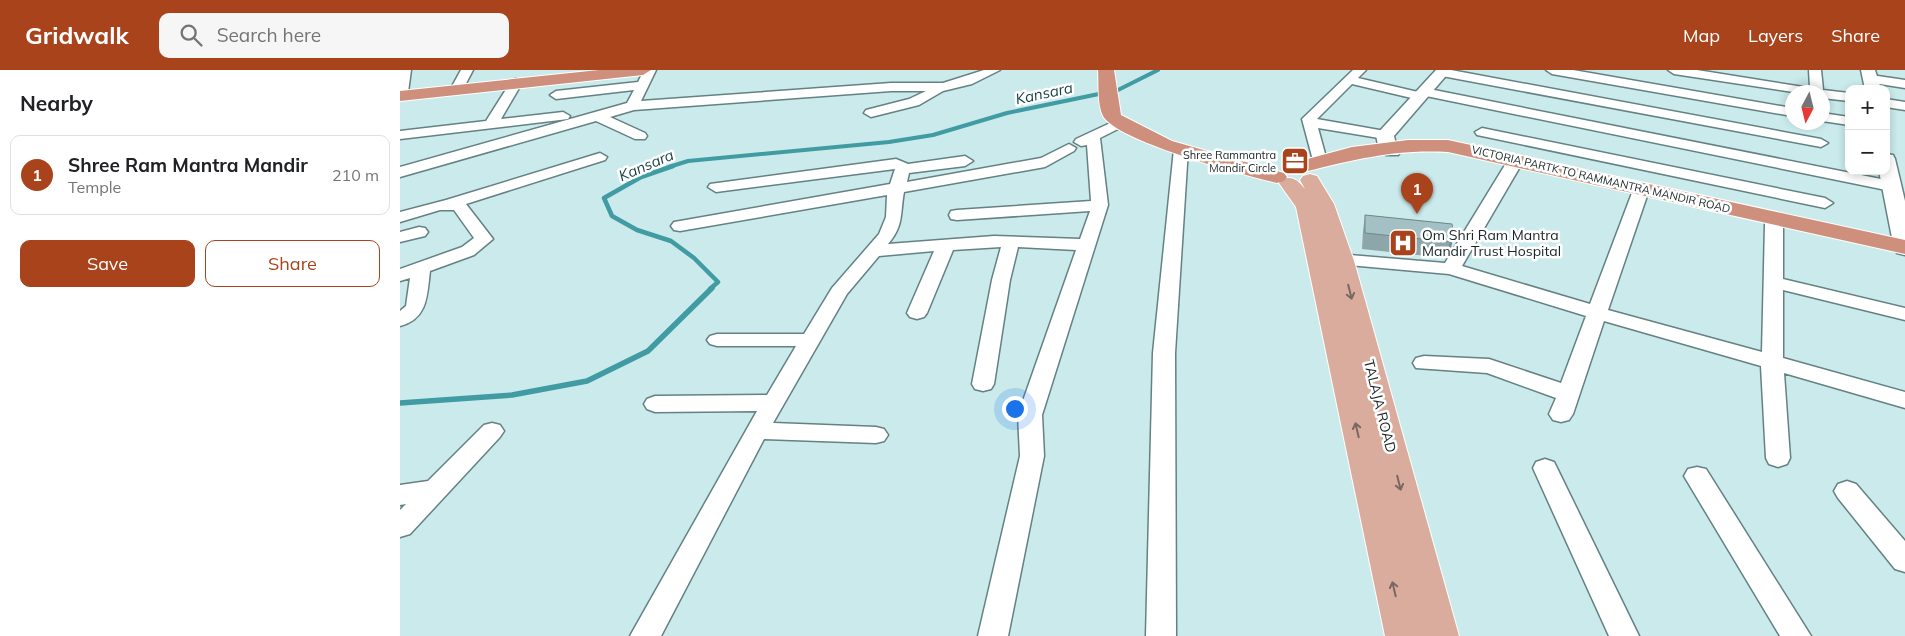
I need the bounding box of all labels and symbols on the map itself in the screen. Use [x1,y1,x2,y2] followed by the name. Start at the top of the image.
[1014,78,1074,108] water label: Kansara
[1785,85,1830,130] north arrow
[1470,142,1732,216] street label: VICTORIA PARTK TO RAMMANTRA MANDIR ROAD
[616,145,676,185] water label: Kansara
[1280,146,1310,176] office icon: Shree Rammantra Mandir Circle
[1183,148,1276,175] place label: Shree Rammantra Mandir Circle
[1401,173,1433,214] pin: 1
[1422,226,1561,260] place label: Om Shri Ram Mantra Mandir Trust Hospital
[1388,228,1418,258] hospital icon: Om Shri Ram Mantra Mandir Trust Hospital
[1346,283,1355,299] one-way arrow
[1360,358,1400,454] street label: TALAJA ROAD
[1002,396,1028,422] your location
[1352,423,1361,439] one-way arrow
[1395,474,1405,490] one-way arrow
[1389,581,1398,597] one-way arrow

